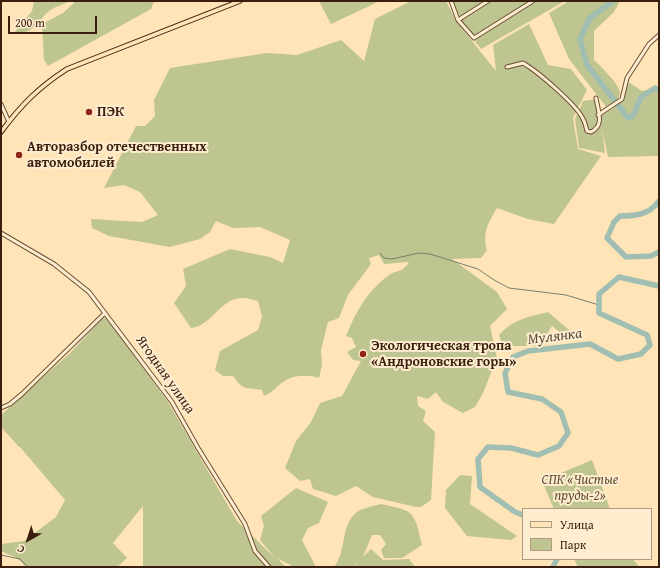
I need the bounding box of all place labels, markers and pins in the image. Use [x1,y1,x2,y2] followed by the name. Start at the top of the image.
[97,104,124,120] place label: ПЭК
[84,107,94,117] marker: ПЭК
[27,139,207,172] place label: Авторазбор отечественных автомобилей
[14,150,24,160] marker: Авторазбор отечественных автомобилей
[371,338,516,370] place label: Экологическая тропа «Андроновские горы»
[358,349,368,359] marker: Экологическая тропа «Андроновские горы»

